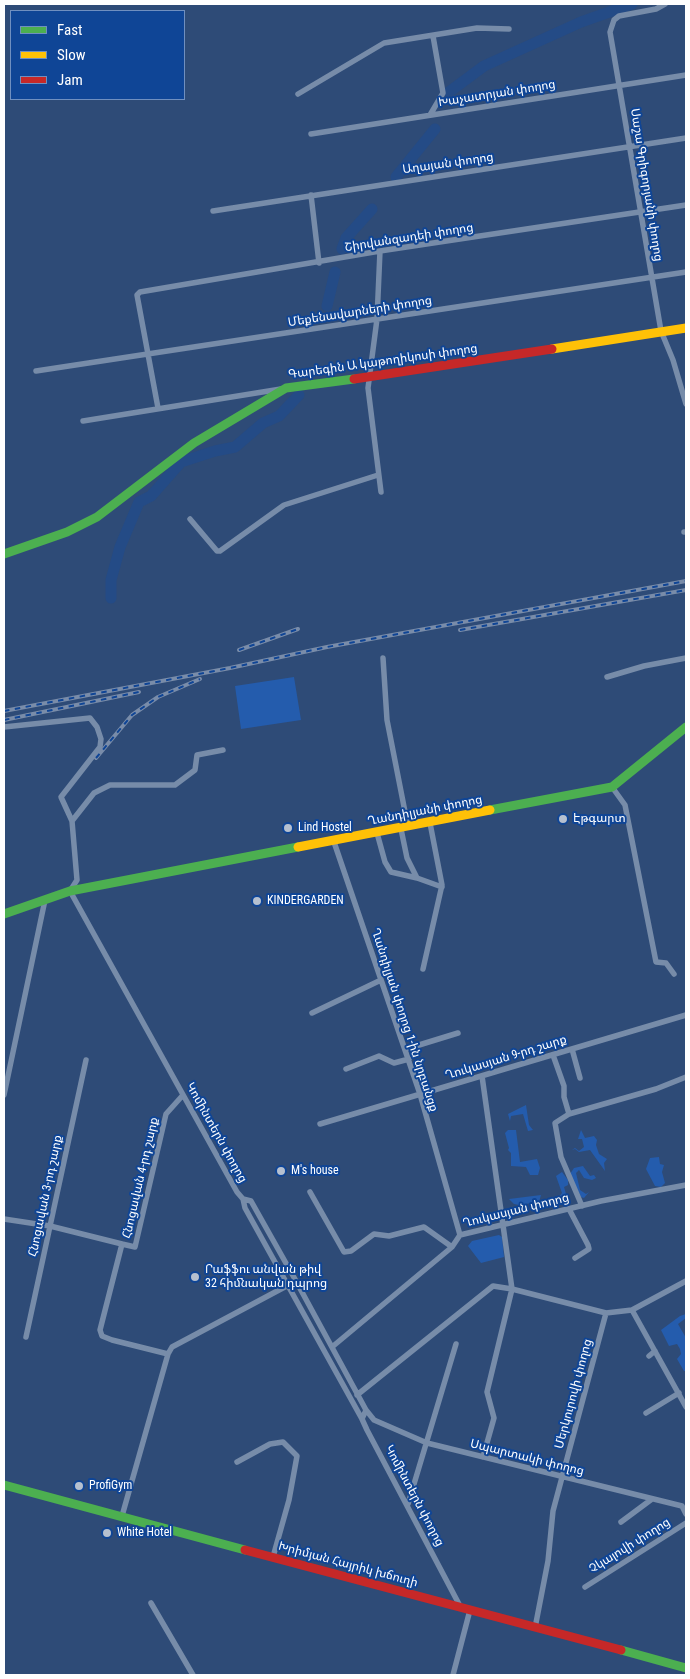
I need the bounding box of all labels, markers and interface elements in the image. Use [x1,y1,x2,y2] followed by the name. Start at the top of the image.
[10,10,185,100] legend
[57,21,82,39] text: Fast
[57,46,86,64] text: Slow
[57,71,83,89] text: Jam
[437,78,557,110] street label: Խաչատրյան փողոց
[627,107,665,263] street label: Սաշա Գրիգորյանի փողոց
[401,150,495,178] street label: Աղայան փողոց
[344,221,474,255] street label: Շիրվանզադեի փողոց
[287,293,433,331] street label: Մեքենավարների փողոց
[287,342,479,382] street label: Գարեգին Ա կաթողիկոսի փողոց
[366,793,484,829] street label: Ղանդիլյանի փողոց
[573,812,626,826] place label: Էթգարտ
[557,813,569,825] marker: Էթգարտ
[298,821,352,835] place label: Lind Hostel
[282,822,294,834] marker: Lind Hostel
[267,894,344,908] place label: KINDERGARDEN
[251,895,263,907] marker: KINDERGARDEN
[367,926,441,1114] street label: Ղանդիլյան փողոց 1-ին նրբանցք
[443,1033,569,1083] street label: Ղուկասյան 9-րդ շարք
[182,1080,250,1186] street label: Կոմինտերն փողոց
[120,1116,162,1240] street label: Հնոցավան 4-րդ շարք
[26,1134,66,1258] street label: Հնոցավան 3-րդ շարք
[291,1164,339,1178] place label: M's house
[275,1165,287,1177] marker: M's house
[461,1191,571,1231] street label: Ղուկասյան փողոց
[205,1263,327,1291] place label: Րաֆֆու անվան թիվ 32 հիմնական դպրոց
[189,1271,201,1283] marker: Րաֆֆու անվան թիվ 32 հիմնական դպրոց
[552,1337,596,1451] street label: Մերկուրովի փողոց
[469,1437,585,1479] street label: Սպարտակի փողոց
[381,1443,447,1549] street label: Կոմինտերն փողոց
[89,1479,132,1493] place label: ProfiGym
[73,1480,85,1492] marker: ProfiGym
[587,1515,673,1577] street label: Չկալովի փողոց
[117,1526,172,1540] place label: White Hotel
[101,1527,113,1539] marker: White Hotel
[277,1539,419,1591] street label: Խրիմյան Հայրիկ խճուղի

